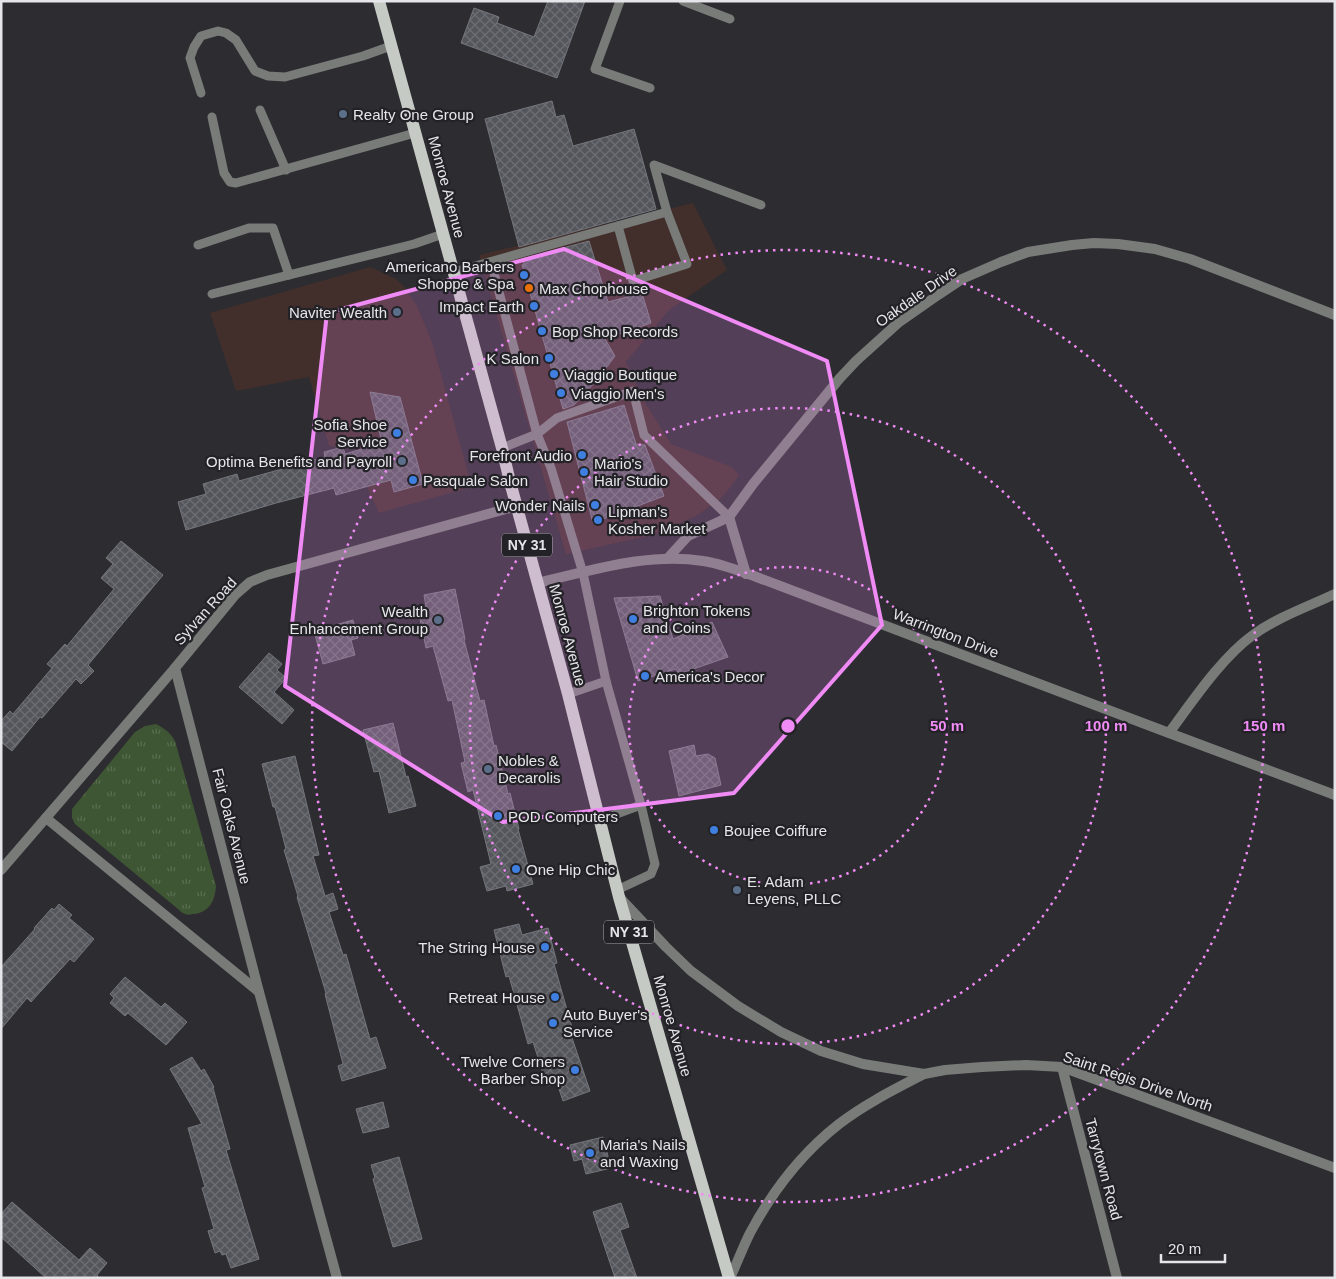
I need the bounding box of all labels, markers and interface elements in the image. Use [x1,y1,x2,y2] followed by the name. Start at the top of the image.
[353,106,474,123] place label: Realty One Group
[337,108,349,120] marker: Realty One Group
[425,134,469,240] street label: Monroe Avenue
[386,258,515,292] place label: Americano Barbers Shoppe & Spa
[872,262,960,330] street label: Oakdale Drive
[518,269,530,281] marker: Americano Barbers Shoppe & Spa
[539,280,648,297] place label: Max Chophouse
[523,282,535,294] marker: Max Chophouse
[439,298,524,315] place label: Impact Earth
[528,300,540,312] marker: Impact Earth
[289,304,387,321] place label: Naviter Wealth
[391,306,403,318] marker: Naviter Wealth
[552,323,678,340] place label: Bop Shop Records
[536,325,548,337] marker: Bop Shop Records
[486,350,539,367] place label: K Salon
[543,352,555,364] marker: K Salon
[564,366,677,383] place label: Viaggio Boutique
[548,368,560,380] marker: Viaggio Boutique
[571,385,664,402] place label: Viaggio Men's
[555,387,567,399] marker: Viaggio Men's
[314,416,387,450] place label: Sofia Shoe Service
[391,427,403,439] marker: Sofia Shoe Service
[469,447,572,464] place label: Forefront Audio
[576,449,588,461] marker: Forefront Audio
[206,453,392,470] place label: Optima Benefits and Payroll
[396,455,408,467] marker: Optima Benefits and Payroll
[594,455,668,489] place label: Mario's Hair Studio
[578,466,590,478] marker: Mario's Hair Studio
[423,472,528,489] place label: Pasquale Salon
[407,474,419,486] marker: Pasquale Salon
[495,497,585,514] place label: Wonder Nails
[589,499,601,511] marker: Wonder Nails
[608,503,706,537] place label: Lipman's Kosher Market
[592,514,604,526] marker: Lipman's Kosher Market
[502,534,552,556] road number: NY 31
[170,574,240,648] street label: Sylvan Road
[546,582,590,688] street label: Monroe Avenue
[643,602,750,636] place label: Brighton Tokens and Coins
[290,603,428,637] place label: Wealth Enhancement Group
[891,605,1001,661] street label: Warrington Drive
[627,613,639,625] marker: Brighton Tokens and Coins
[432,614,444,626] marker: Wealth Enhancement Group
[655,668,765,685] place label: America's Decor
[639,670,651,682] marker: America's Decor
[779,717,797,735] centre of rings
[930,717,964,734] text: 50 m
[1085,717,1127,734] text: 100 m
[1243,717,1285,734] text: 150 m
[498,752,561,786] place label: Nobles & Decarolis
[482,763,494,775] marker: Nobles & Decarolis
[209,766,255,886] street label: Fair Oaks Avenue
[508,808,618,825] place label: POD Computers
[492,810,504,822] marker: POD Computers
[724,822,827,839] place label: Boujee Coiffure
[708,824,720,836] marker: Boujee Coiffure
[526,861,616,878] place label: One Hip Chic
[510,863,522,875] marker: One Hip Chic
[747,873,841,907] place label: E. Adam Leyens, PLLC
[731,884,743,896] marker: E. Adam Leyens, PLLC
[604,920,654,944] road number: NY 31
[418,939,535,956] place label: The String House
[539,941,551,953] marker: The String House
[650,973,696,1079] street label: Monroe Avenue
[448,989,545,1006] place label: Retreat House
[549,991,561,1003] marker: Retreat House
[563,1006,648,1040] place label: Auto Buyer's Service
[547,1017,559,1029] marker: Auto Buyer's Service
[1061,1047,1215,1115] street label: Saint Regis Drive North
[461,1053,565,1087] place label: Twelve Corners Barber Shop
[569,1064,581,1076] marker: Twelve Corners Barber Shop
[1082,1116,1126,1222] street label: Tarrytown Road
[600,1136,685,1170] place label: Maria's Nails and Waxing
[584,1147,596,1159] marker: Maria's Nails and Waxing
[1161,1232,1225,1264] scale bar
[1168,1240,1201,1257] text: 20 m

